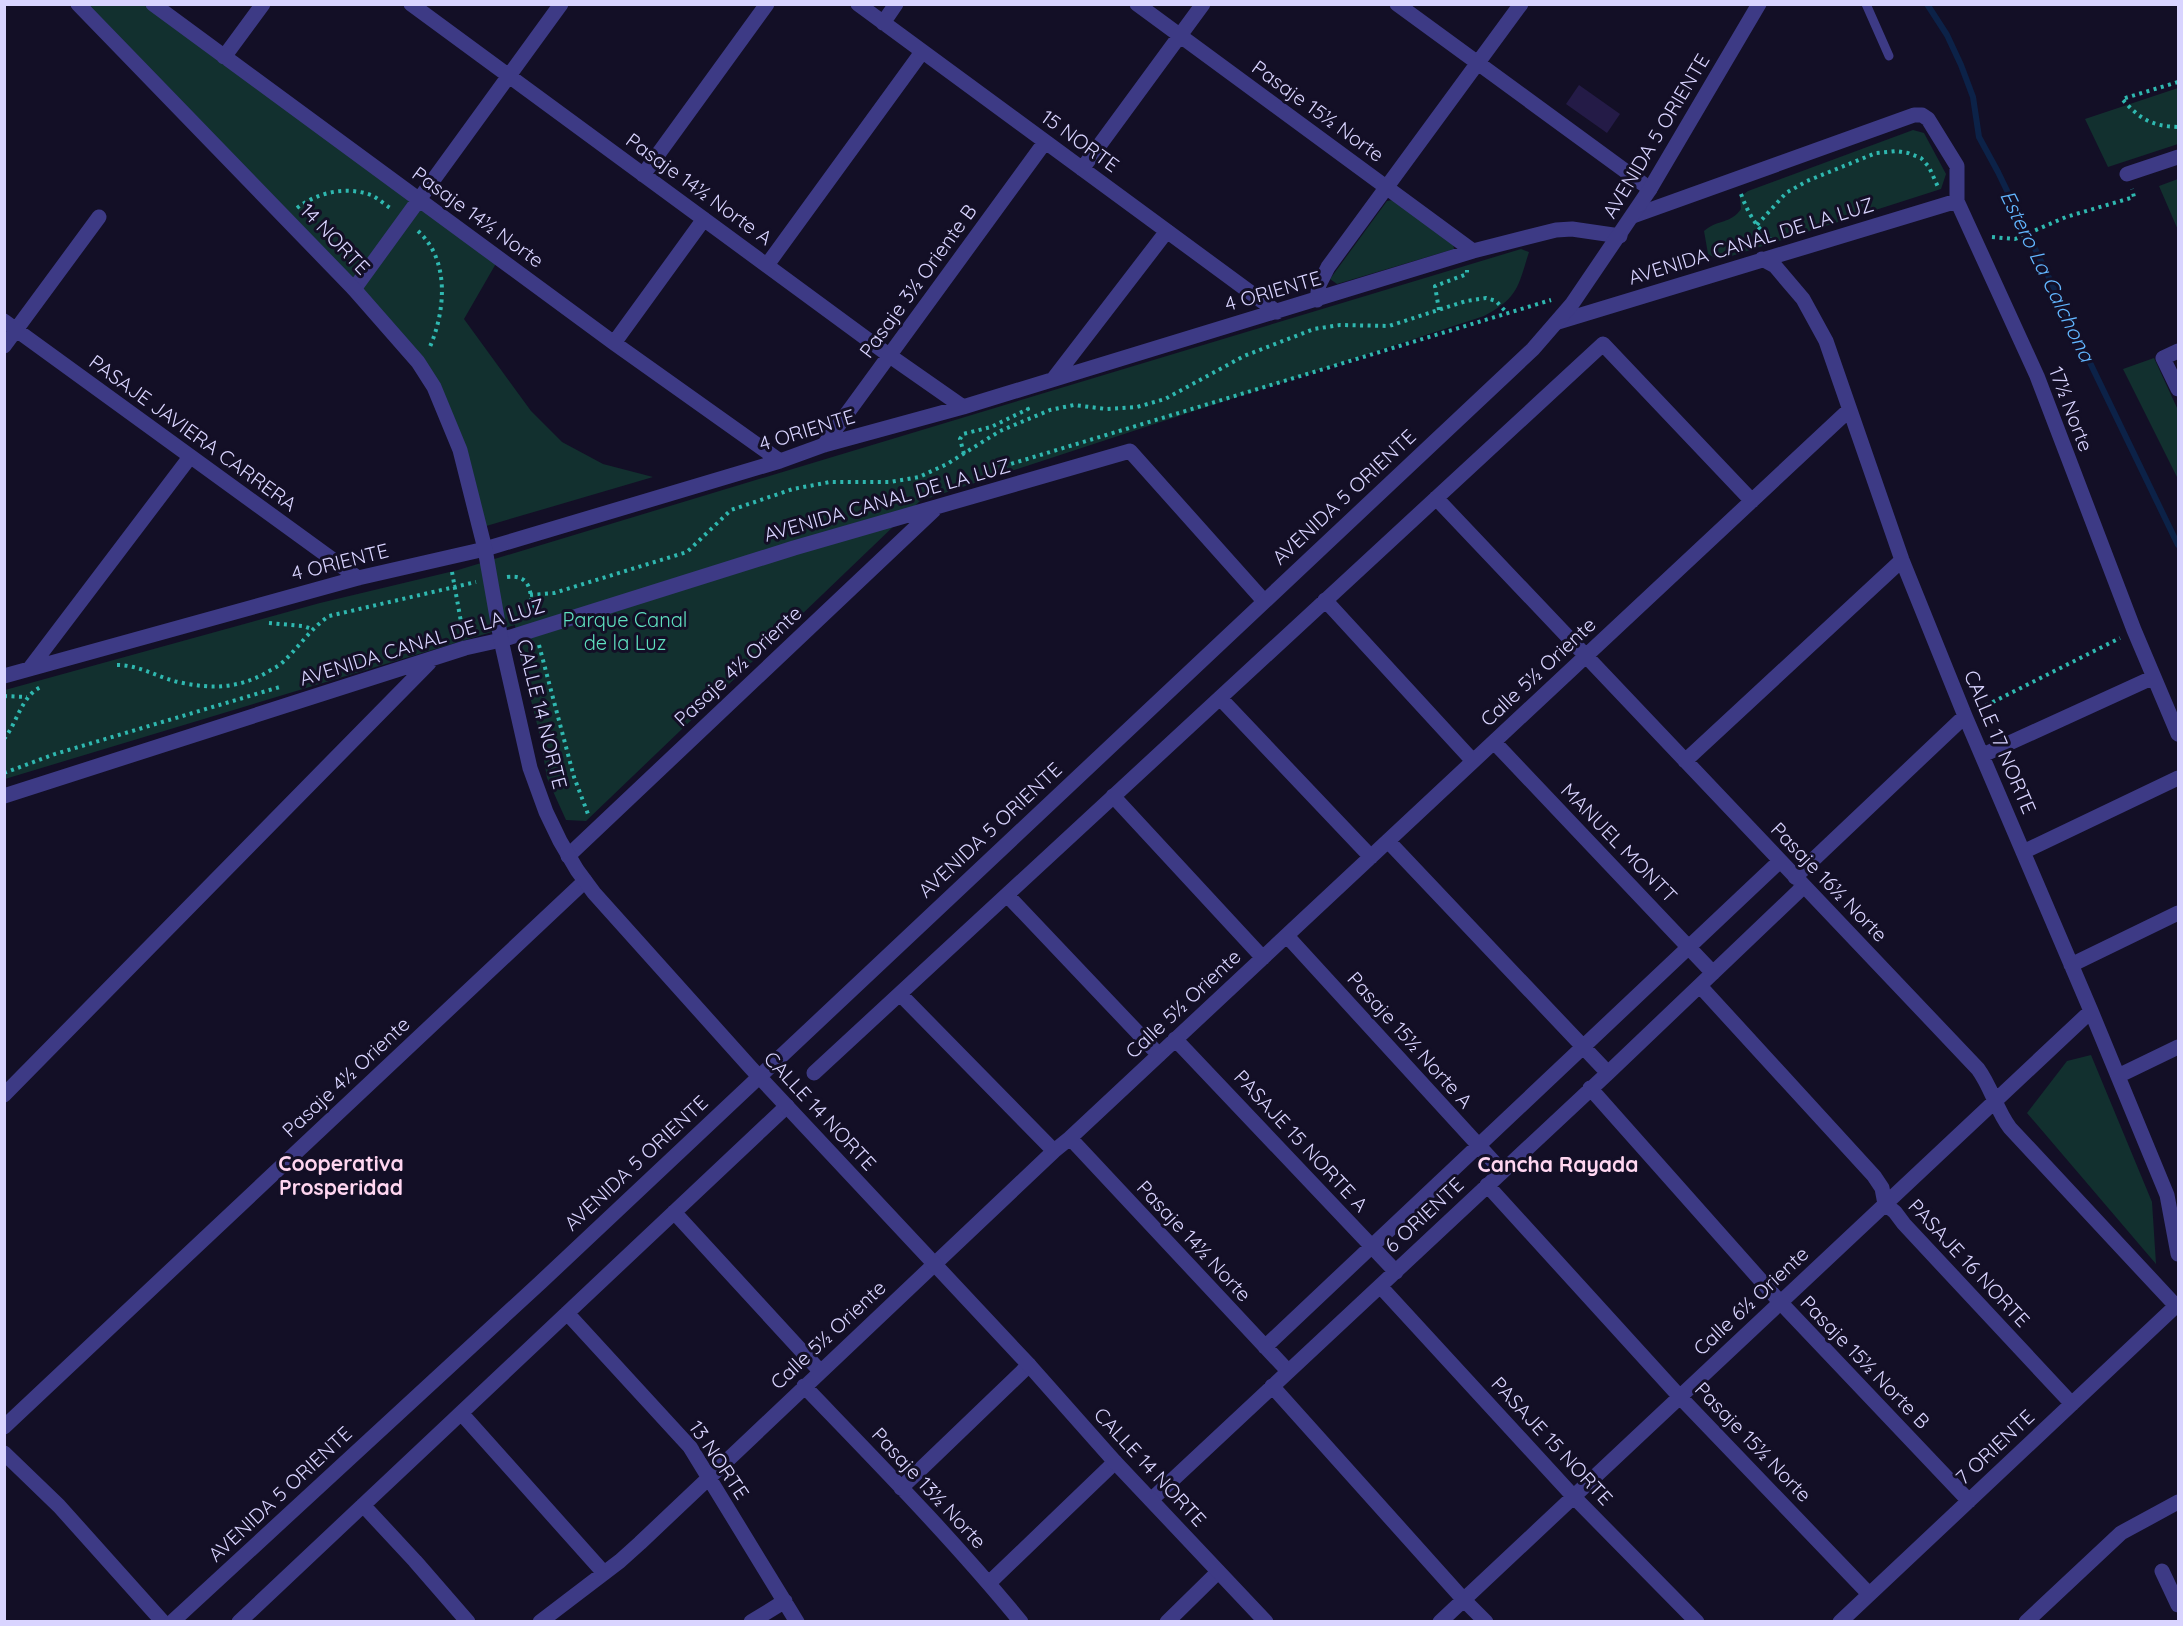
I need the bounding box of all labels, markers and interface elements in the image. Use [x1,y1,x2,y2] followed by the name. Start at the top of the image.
[1597,49,1715,223] street label: AVENIDA 5 ORIENTE
[1247,54,1389,167] street label: Pasaje 15½ Norte
[1036,104,1124,177] street label: 15 NORTE
[621,127,777,250] street label: Pasaje 14½ Norte A
[408,160,549,273] street label: Pasaje 14½ Norte
[1995,185,2101,367] water label: Estero La Calchona
[1625,191,1877,290] street label: AVENIDA CANAL DE LA LUZ
[295,198,375,280] street label: 14 NORTE
[854,199,982,362] street label: Pasaje 3½ Oriente B
[1222,265,1324,316] street label: 4 ORIENTE
[85,349,302,516] street label: PASAJE JAVIERA CARRERA
[2044,363,2099,455] street label: 17½ Norte
[756,403,858,456] street label: 4 ORIENTE
[1267,424,1421,570] street label: AVENIDA 5 ORIENTE
[761,452,1013,547] street label: AVENIDA CANAL DE LA LUZ
[289,537,391,586] street label: 4 ORIENTE
[296,592,548,691] street label: AVENIDA CANAL DE LA LUZ
[669,600,807,731] street label: Pasaje 4½ Oriente
[563,607,687,655] park label: Parque Canal de la Luz
[1475,612,1601,731] street label: Calle 5½ Oriente
[512,636,573,791] street label: CALLE 14 NORTE
[1959,666,2042,817] street label: CALLE 17 NORTE
[913,757,1067,903] street label: AVENIDA 5 ORIENTE
[1556,778,1683,908] street label: MANUEL MONTT
[1766,817,1893,947] street label: Pasaje 16½ Norte
[1120,944,1246,1063] street label: Calle 5½ Oriente
[1342,966,1478,1113] street label: Pasaje 15½ Norte A
[277,1011,415,1142] street label: Pasaje 4½ Oriente
[759,1046,882,1175] street label: CALLE 14 NORTE
[1229,1064,1374,1217] street label: PASAJE 15 NORTE A
[559,1090,713,1236] street label: AVENIDA 5 ORIENTE
[278,1150,404,1200] district label: Cooperativa Prosperidad
[1478,1151,1638,1177] district label: Cancha Rayada
[1379,1172,1469,1258] street label: 6 ORIENTE
[1132,1175,1257,1306] street label: Pasaje 14½ Norte
[1903,1193,2035,1332] street label: PASAJE 16 NORTE
[1688,1241,1814,1360] street label: Calle 6½ Oriente
[765,1275,891,1394] street label: Calle 5½ Oriente
[1795,1290,1935,1434] street label: Pasaje 15½ Norte B
[1486,1371,1618,1510] street label: PASAJE 15 NORTE
[1690,1376,1817,1507] street label: Pasaje 15½ Norte
[1089,1402,1212,1531] street label: CALLE 14 NORTE
[1950,1404,2039,1489] street label: 7 ORIENTE
[684,1416,755,1504] street label: 13 NORTE
[203,1421,357,1567] street label: AVENIDA 5 ORIENTE
[867,1422,992,1553] street label: Pasaje 13½ Norte

